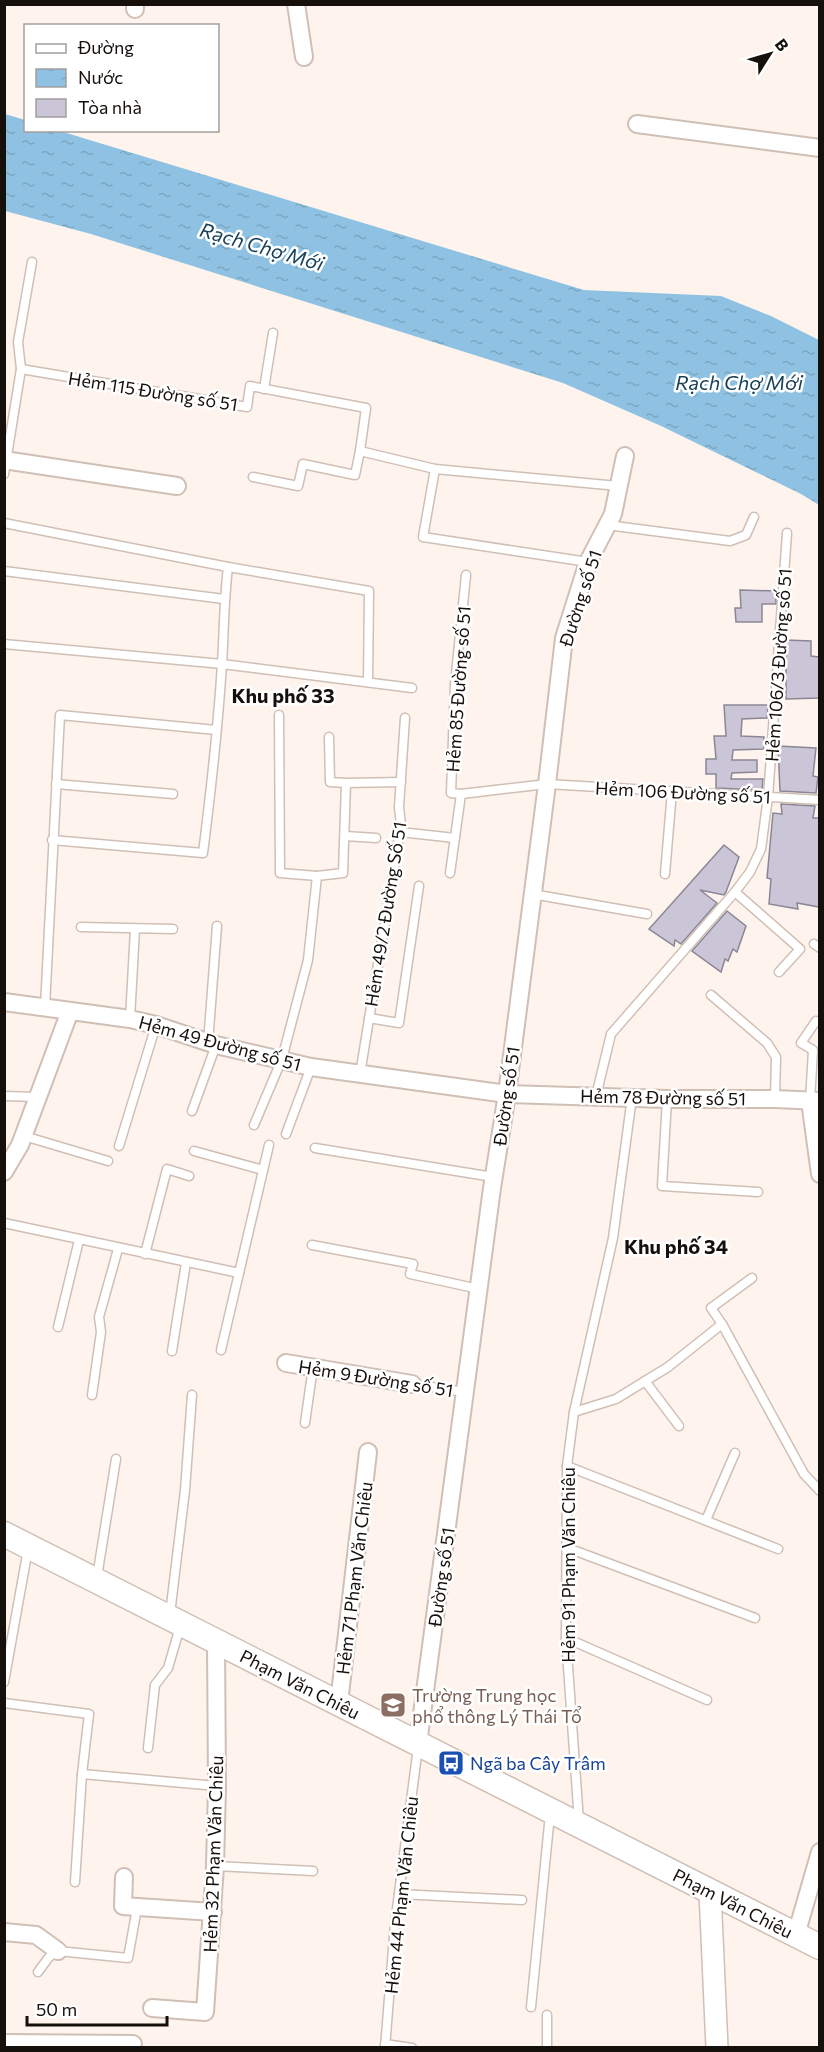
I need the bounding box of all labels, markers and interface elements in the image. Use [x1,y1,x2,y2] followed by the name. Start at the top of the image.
[24,24,219,132] legend
[740,24,800,84] north arrow
[772,35,793,55] text: B
[77,36,134,58] text: Đường
[78,66,123,88] text: Nước
[78,96,142,118] text: Tòa nhà
[197,217,327,275] water label: Rạch Chợ Mới
[67,367,239,415] street label: Hẻm 115 Đường số 51
[675,370,804,394] water label: Rạch Chợ Mới
[554,547,606,650] street label: Đường số 51
[760,568,796,762] street label: Hẻm 106/3 Đường số 51
[441,605,475,773] street label: Hẻm 85 Đường số 51
[231,683,335,707] district label: Khu phố 33
[595,776,771,808] street label: Hẻm 106 Đường số 51
[359,820,411,1008] street label: Hẻm 49/2 Đường Số 51
[136,1011,304,1075] street label: Hẻm 49 Đường số 51
[488,1045,524,1148] street label: Đường số 51
[580,1085,746,1109] street label: Hẻm 78 Đường số 51
[624,1234,728,1258] district label: Khu phố 34
[297,1355,455,1401] street label: Hẻm 9 Đường số 51
[557,1467,579,1663] street label: Hẻm 91 Phạm Văn Chiêu
[331,1480,377,1676] street label: Hẻm 71 Phạm Văn Chiêu
[423,1526,459,1629] street label: Đường số 51
[236,1644,364,1724] street label: Phạm Văn Chiêu
[412,1684,582,1727] place label: Trường Trung học phổ thông Lý Thái Tổ
[378,1690,408,1720] school or university icon: Trường Trung học phổ thông Lý Thái Tổ
[436,1748,466,1778] bus stop icon: Ngã ba Cây Trâm
[470,1752,606,1774] place label: Ngã ba Cây Trâm
[199,1755,227,1953] street label: Hẻm 32 Phạm Văn Chiêu
[380,1795,422,1995] street label: Hẻm 44 Phạm Văn Chiêu
[669,1863,797,1943] street label: Phạm Văn Chiêu
[27,1989,166,2027] scale bar
[36,1998,77,2020] text: 50 m

